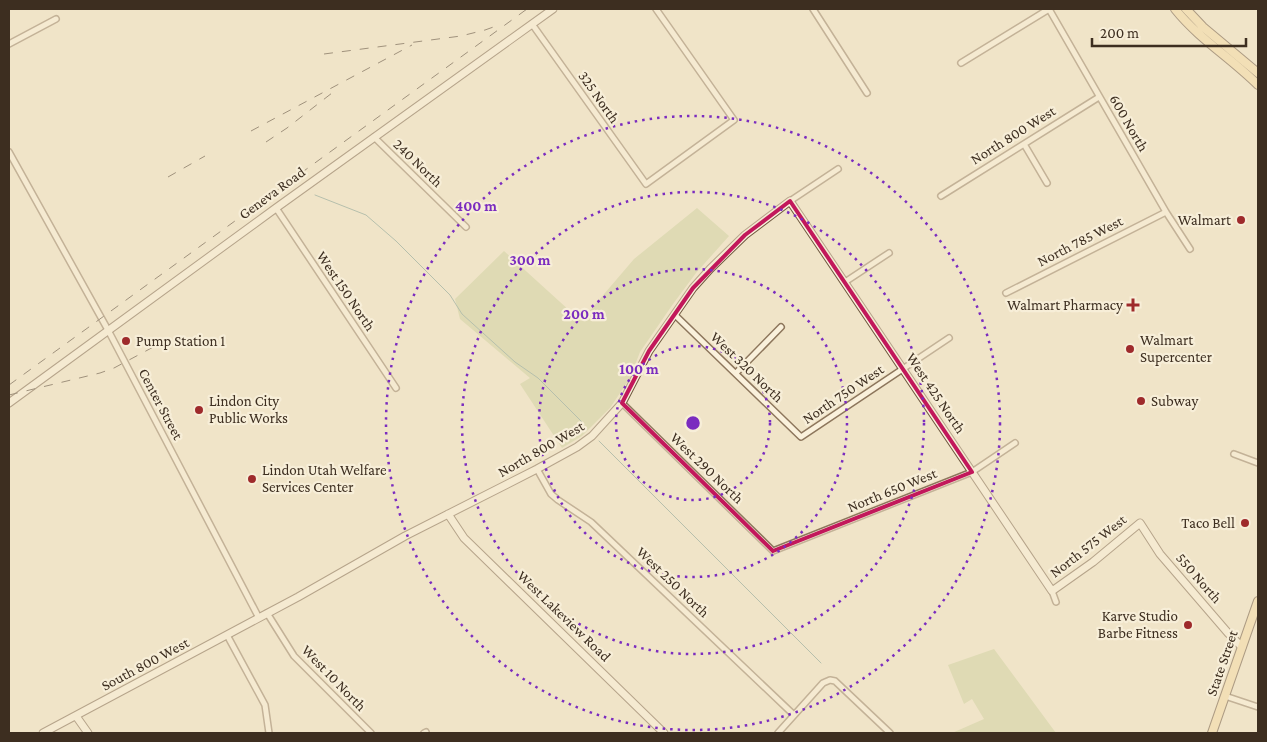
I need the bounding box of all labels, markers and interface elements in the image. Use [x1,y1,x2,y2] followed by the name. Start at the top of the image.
[1092,15,1246,47] scale bar
[1100,25,1139,41] text: 200 m
[575,68,623,126] street label: 325 North
[1106,92,1152,154] street label: 600 North
[968,102,1059,167] street label: North 800 West
[390,136,446,190] street label: 240 North
[236,164,308,222] street label: Geneva Road
[455,198,497,214] text: 400 m
[1035,212,1126,269] street label: North 785 West
[1178,212,1232,228] place label: Walmart
[1235,214,1247,226] marker: Walmart
[314,248,378,334] street label: West 150 North
[509,252,551,268] text: 300 m
[1007,297,1123,314] place label: Walmart Pharmacy
[1127,299,1139,311] marker: Walmart Pharmacy
[563,306,605,322] text: 200 m
[707,328,787,406] street label: West 320 North
[1140,332,1213,366] place label: Walmart Supercenter
[136,333,225,350] place label: Pump Station 1
[120,335,132,347] marker: Pump Station 1
[1124,343,1136,355] marker: Walmart Supercenter
[903,350,969,436] street label: West 425 North
[800,360,887,427] street label: North 750 West
[619,361,659,377] text: 100 m
[136,366,187,443] street label: Center Street
[209,393,288,426] place label: Lindon City Public Works
[1151,393,1198,410] place label: Subway
[1135,395,1147,407] marker: Subway
[193,404,205,416] marker: Lindon City Public Works
[684,414,702,432] centre of rings
[495,417,588,480] street label: North 800 West
[667,429,747,507] street label: West 290 North
[262,462,387,495] place label: Lindon Utah Welfare Services Center
[845,464,940,515] street label: North 650 West
[246,473,258,485] marker: Lindon Utah Welfare Services Center
[1047,511,1130,581] street label: North 575 West
[1181,515,1235,531] place label: Taco Bell
[1239,517,1251,529] marker: Taco Bell
[633,543,713,621] street label: West 250 North
[1173,550,1225,606] street label: 550 North
[514,567,614,665] street label: West Lakeview Road
[1098,608,1178,641] place label: Karve Studio Barbe Fitness
[1182,619,1194,631] marker: Karve Studio Barbe Fitness
[1203,627,1241,698] street label: State Street
[99,634,192,694] street label: South 800 West
[299,642,369,714] street label: West 10 North

